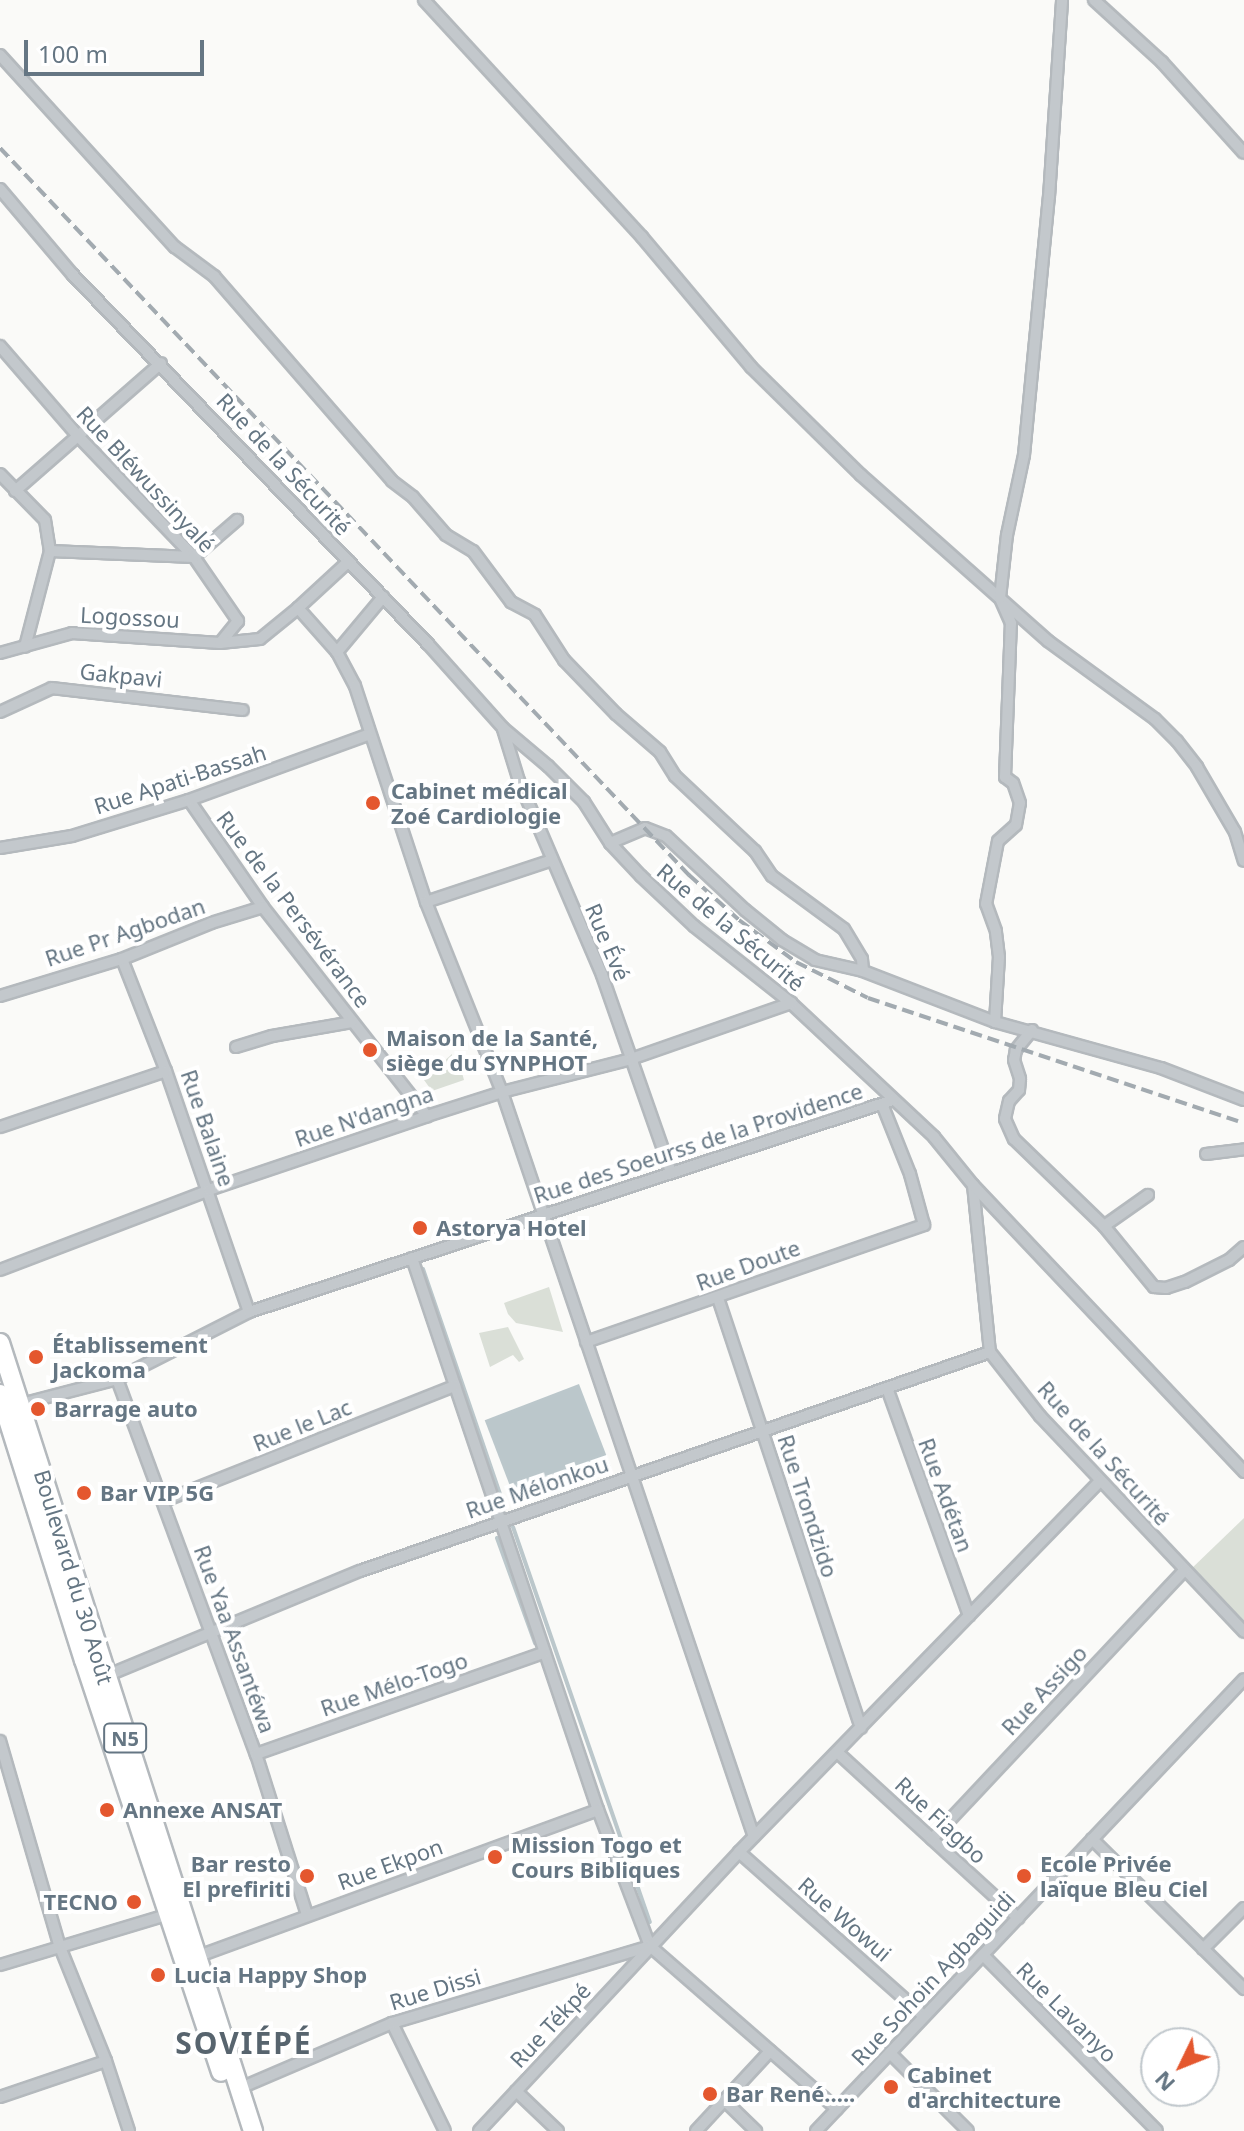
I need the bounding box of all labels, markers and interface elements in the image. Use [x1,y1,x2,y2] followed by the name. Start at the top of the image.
[28,24,208,74] scale bar
[38,37,108,70] text: 100 m
[211,388,357,540] street label: Rue de la Sécurité
[71,400,221,558] street label: Rue Bléwussinyalé
[80,601,180,633] street label: Logossou
[78,658,164,692] street label: Gakpavi
[90,739,270,819] street label: Rue Apati-Bassah
[391,777,568,828] place label: Cabinet médical Zoé Cardiologie
[362,792,384,814] marker: Cabinet médical Zoé Cardiologie
[211,806,377,1012] street label: Rue de la Persévérance
[652,858,810,996] street label: Rue de la Sécurité
[42,892,208,972] street label: Rue Pr Agbodan
[580,899,636,985] street label: Rue Évé
[386,1024,598,1076] place label: Maison de la Santé, siège du SYNPHOT
[361,1041,379,1059] marker: Maison de la Santé, siège du SYNPHOT
[176,1066,240,1190] street label: Rue Balaine
[530,1077,866,1209] street label: Rue des Soeurss de la Providence
[291,1080,437,1152] street label: Rue N'dangna
[436,1215,587,1241] place label: Astorya Hotel
[411,1219,429,1237] marker: Astorya Hotel
[692,1234,804,1296] street label: Rue Doute
[52,1331,208,1382] place label: Établissement Jackoma
[27,1348,45,1366] marker: Établissement Jackoma
[1032,1376,1176,1530] street label: Rue de la Sécurité
[249,1393,355,1457] street label: Rue le Lac
[54,1396,198,1422] place label: Barrage auto
[29,1400,47,1418] marker: Barrage auto
[773,1431,843,1581] street label: Rue Trondzido
[913,1434,979,1556] street label: Rue Adétan
[462,1450,612,1524] street label: Rue Mélonkou
[29,1467,119,1687] street label: Boulevard du 30 Août
[100,1480,214,1506] place label: Bar VIP 5G
[75,1484,93,1502] marker: Bar VIP 5G
[189,1542,281,1736] street label: Rue Yaa Assantéwa
[996,1640,1092,1740] street label: Rue Assigo
[317,1646,471,1722] street label: Rue Mélo-Togo
[103,1722,147,1754] road number: N5
[890,1771,992,1869] street label: Rue Fiagbo
[123,1797,282,1823] place label: Annexe ANSAT
[98,1801,116,1819] marker: Annexe ANSAT
[511,1831,682,1882] place label: Mission Togo et Cours Bibliques
[334,1833,446,1895] street label: Rue Ekpon
[486,1848,504,1866] marker: Mission Togo et Cours Bibliques
[182,1850,291,1902] place label: Bar resto El prefiriti
[1040,1850,1208,1902] place label: Ecole Privée laïque Bleu Ciel
[298,1867,316,1885] marker: Bar resto El prefiriti
[1015,1867,1033,1885] marker: Ecole Privée laïque Bleu Ciel
[793,1871,897,1967] street label: Rue Wowui
[846,1886,1020,2070] street label: Rue Sohoin Agbaguidi
[44,1889,118,1915] place label: TECNO
[125,1893,143,1911] marker: TECNO
[1011,1956,1123,2068] street label: Rue Lavanyo
[174,1962,367,1988] place label: Lucia Happy Shop
[386,1963,484,2015] street label: Rue Dissi
[149,1966,167,1984] marker: Lucia Happy Shop
[504,1977,596,2073] street label: Rue Tékpé
[175,2025,313,2061] district label: SOVIÉPÉ
[1140,2027,1220,2107] north arrow
[907,2061,1061,2112] place label: Cabinet d'architecture
[1147,2065,1181,2099] text: N
[882,2078,900,2096] marker: Cabinet d'architecture
[726,2081,855,2107] place label: Bar René.....
[701,2085,719,2103] marker: Bar René.....

